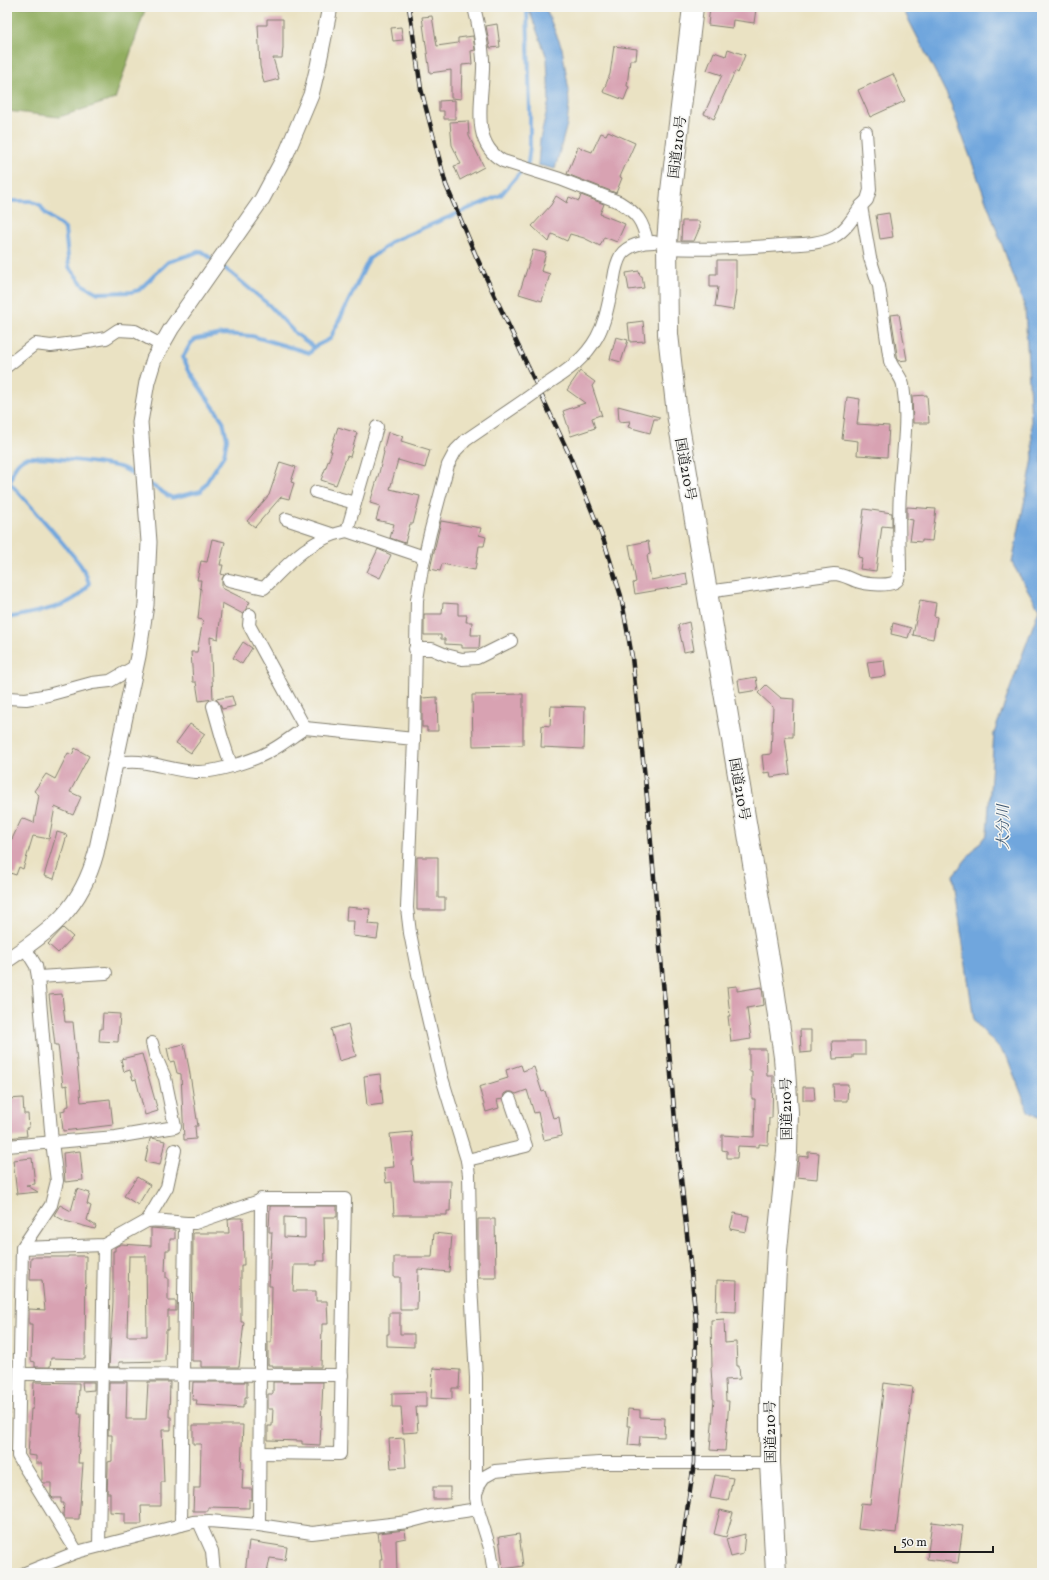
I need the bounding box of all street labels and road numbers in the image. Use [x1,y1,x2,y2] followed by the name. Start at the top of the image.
[665,115,692,180] street label: 国道210号
[670,436,699,502] street label: 国道210号
[724,756,753,822] street label: 国道210号
[777,1077,798,1141] street label: 国道210号
[761,1400,782,1464] street label: 国道210号

